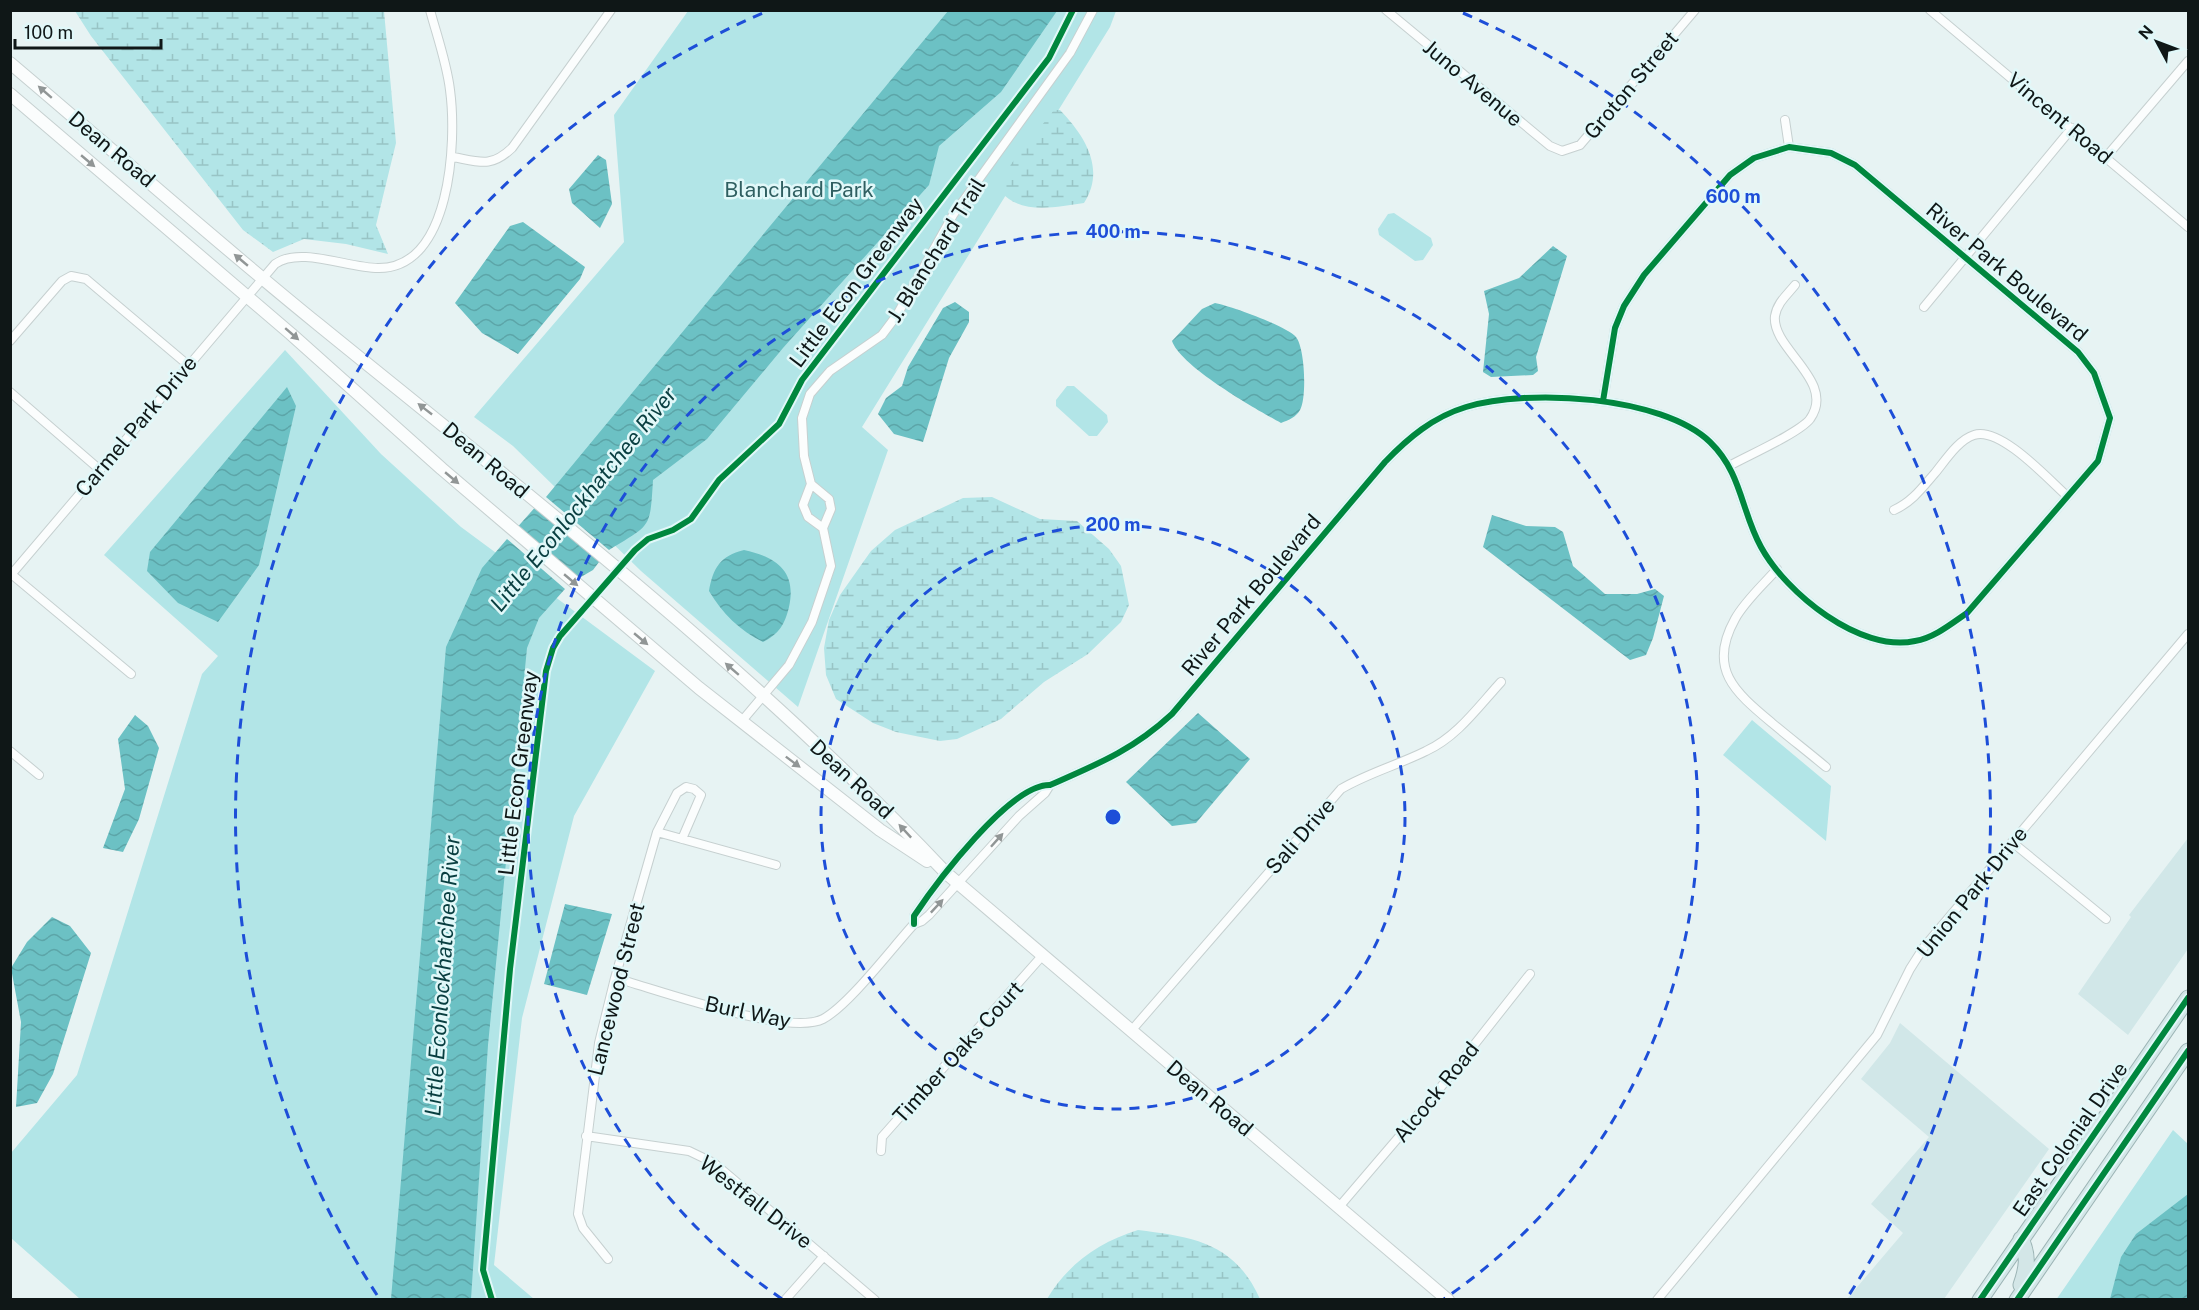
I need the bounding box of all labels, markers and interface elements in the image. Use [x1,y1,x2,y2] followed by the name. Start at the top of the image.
[15,12,160,50] scale bar
[2127,12,2187,72] north arrow
[24,22,73,43] text: 100 m
[2135,22,2157,43] text: N
[1579,26,1683,144] street label: Groton Street
[1418,34,1528,132] street label: Juno Avenue
[2002,67,2118,169] street label: Vincent Road
[37,86,53,99] one-way arrow
[64,106,160,192] street label: Dean Road
[80,154,96,167] one-way arrow
[882,173,990,327] street label: J. Blanchard Trail
[724,177,874,202] park label: Blanchard Park
[1705,186,1761,207] text: 600 m
[784,192,928,372] street label: Little Econ Greenway
[1921,197,2093,347] street label: River Park Boulevard
[1085,221,1141,242] text: 400 m
[233,253,249,266] one-way arrow
[284,327,299,340] one-way arrow
[70,351,202,501] street label: Carmel Park Drive
[484,381,682,616] water label: Little Econlockhatchee River
[417,403,433,416] one-way arrow
[438,417,534,503] street label: Dean Road
[444,472,460,485] one-way arrow
[1176,509,1326,681] street label: River Park Boulevard
[1086,514,1140,535] text: 200 m
[563,573,579,586] one-way arrow
[633,632,648,645] one-way arrow
[725,663,740,676] one-way arrow
[493,669,543,877] street label: Little Econ Greenway
[805,734,899,824] street label: Dean Road
[784,756,800,768] one-way arrow
[1260,793,1340,879] street label: Sali Drive
[1103,807,1123,827] centre of rings
[1912,821,2032,963] street label: Union Park Drive
[899,824,913,838] one-way arrow
[990,833,1003,848] one-way arrow
[419,834,465,1117] water label: Little Econlockhatchee River
[930,899,943,914] one-way arrow
[582,900,650,1078] street label: Lancewood Street
[888,976,1028,1128] street label: Timber Oaks Court
[703,991,793,1033] street label: Burl Way
[1388,1037,1484,1147] street label: Alcock Road
[1162,1055,1258,1141] street label: Dean Road
[2007,1057,2133,1221] street label: East Colonial Drive
[695,1150,817,1254] street label: Westfall Drive

